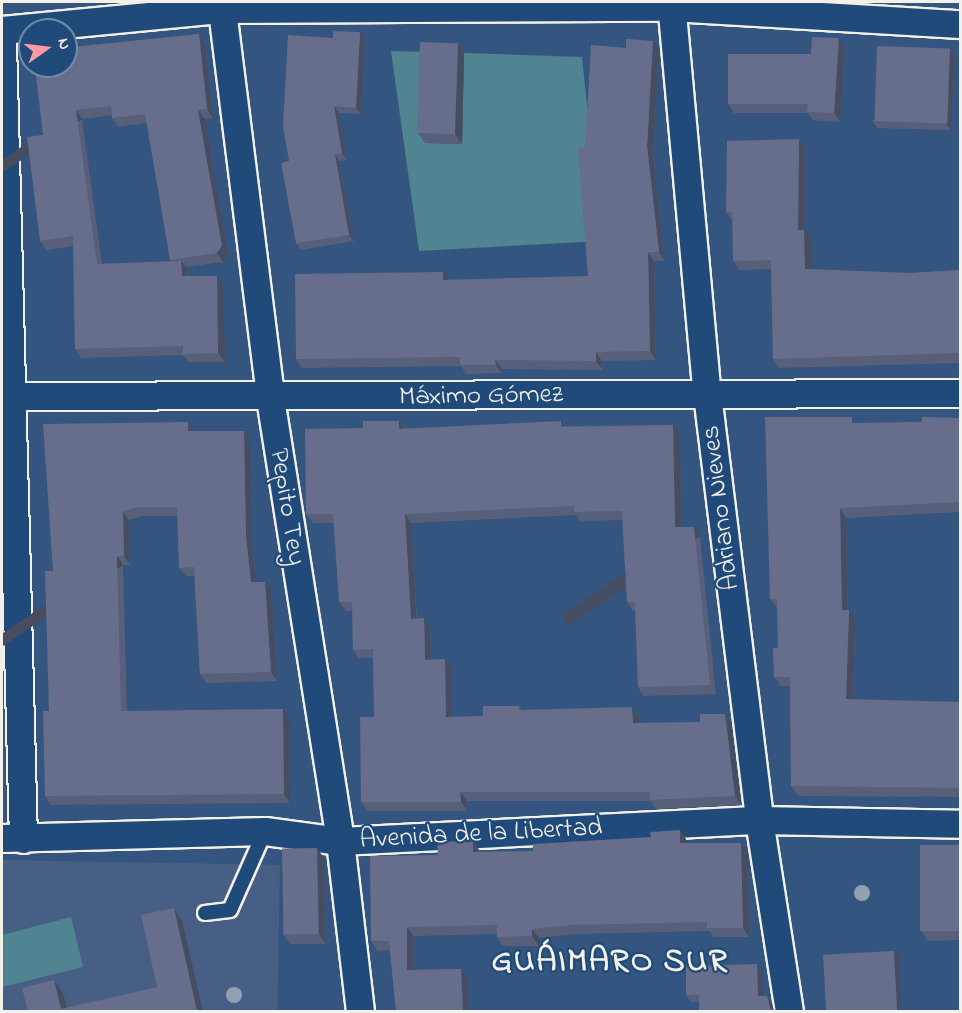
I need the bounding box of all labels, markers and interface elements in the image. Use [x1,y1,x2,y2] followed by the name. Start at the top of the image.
[18,18,78,78] north arrow
[51,36,76,52] text: N
[399,378,563,414] street label: Máximo Gómez
[695,424,747,592] street label: Adriano Nieves
[262,446,312,568] street label: Pepito Tey
[359,811,603,857] street label: Avenida de la Libertad
[492,943,728,983] district label: GUÁIMARO SUR

